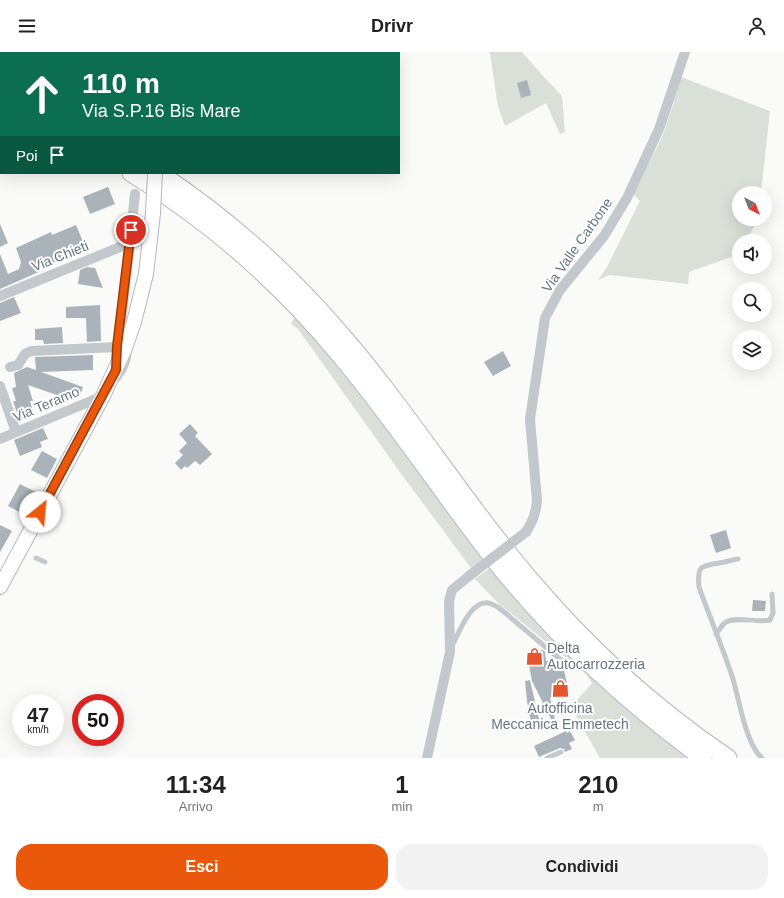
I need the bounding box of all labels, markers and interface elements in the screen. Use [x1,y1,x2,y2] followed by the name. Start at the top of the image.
[16,15,38,37] icon: menu
[746,15,768,37] icon: person
[371,16,413,36] text: Drivr
[16,68,68,120] icon: ahead
[82,68,160,99] text: 110 m
[82,101,240,121] text: Via S.P.16 Bis Mare
[46,144,68,166] icon: arrive
[16,147,38,164] text: Poi
[732,186,772,226] north arrow
[732,186,772,370] map controls
[538,195,616,295] street label: Via Valle Carbone
[114,213,148,247] pin
[120,219,142,241] icon: arrive
[732,234,772,274] button: sound
[29,237,91,275] street label: Via Chieti
[732,282,772,322] button: search
[732,330,772,370] button: layers
[11,383,82,425] street label: Via Teramo
[19,491,61,533] position arrow
[547,640,645,672] place label: Delta Autocarrozzeria
[524,646,544,666] shop icon: Delta Autocarrozzeria
[550,678,570,698] shop icon: Autofficina Meccanica Emmetech
[72,694,124,746] speed limit sign: 50
[491,700,629,732] place label: Autofficina Meccanica Emmetech
[27,704,49,726] text: 47
[27,724,49,735] text: km/h
[166,771,226,798] text: 11:34
[395,771,409,798] text: 1
[578,771,618,798] text: 210
[179,799,213,814] text: Arrivo
[392,799,412,814] text: min
[593,799,604,814] text: m
[16,844,388,890] button: Esci
[396,844,768,890] button: Condividi

